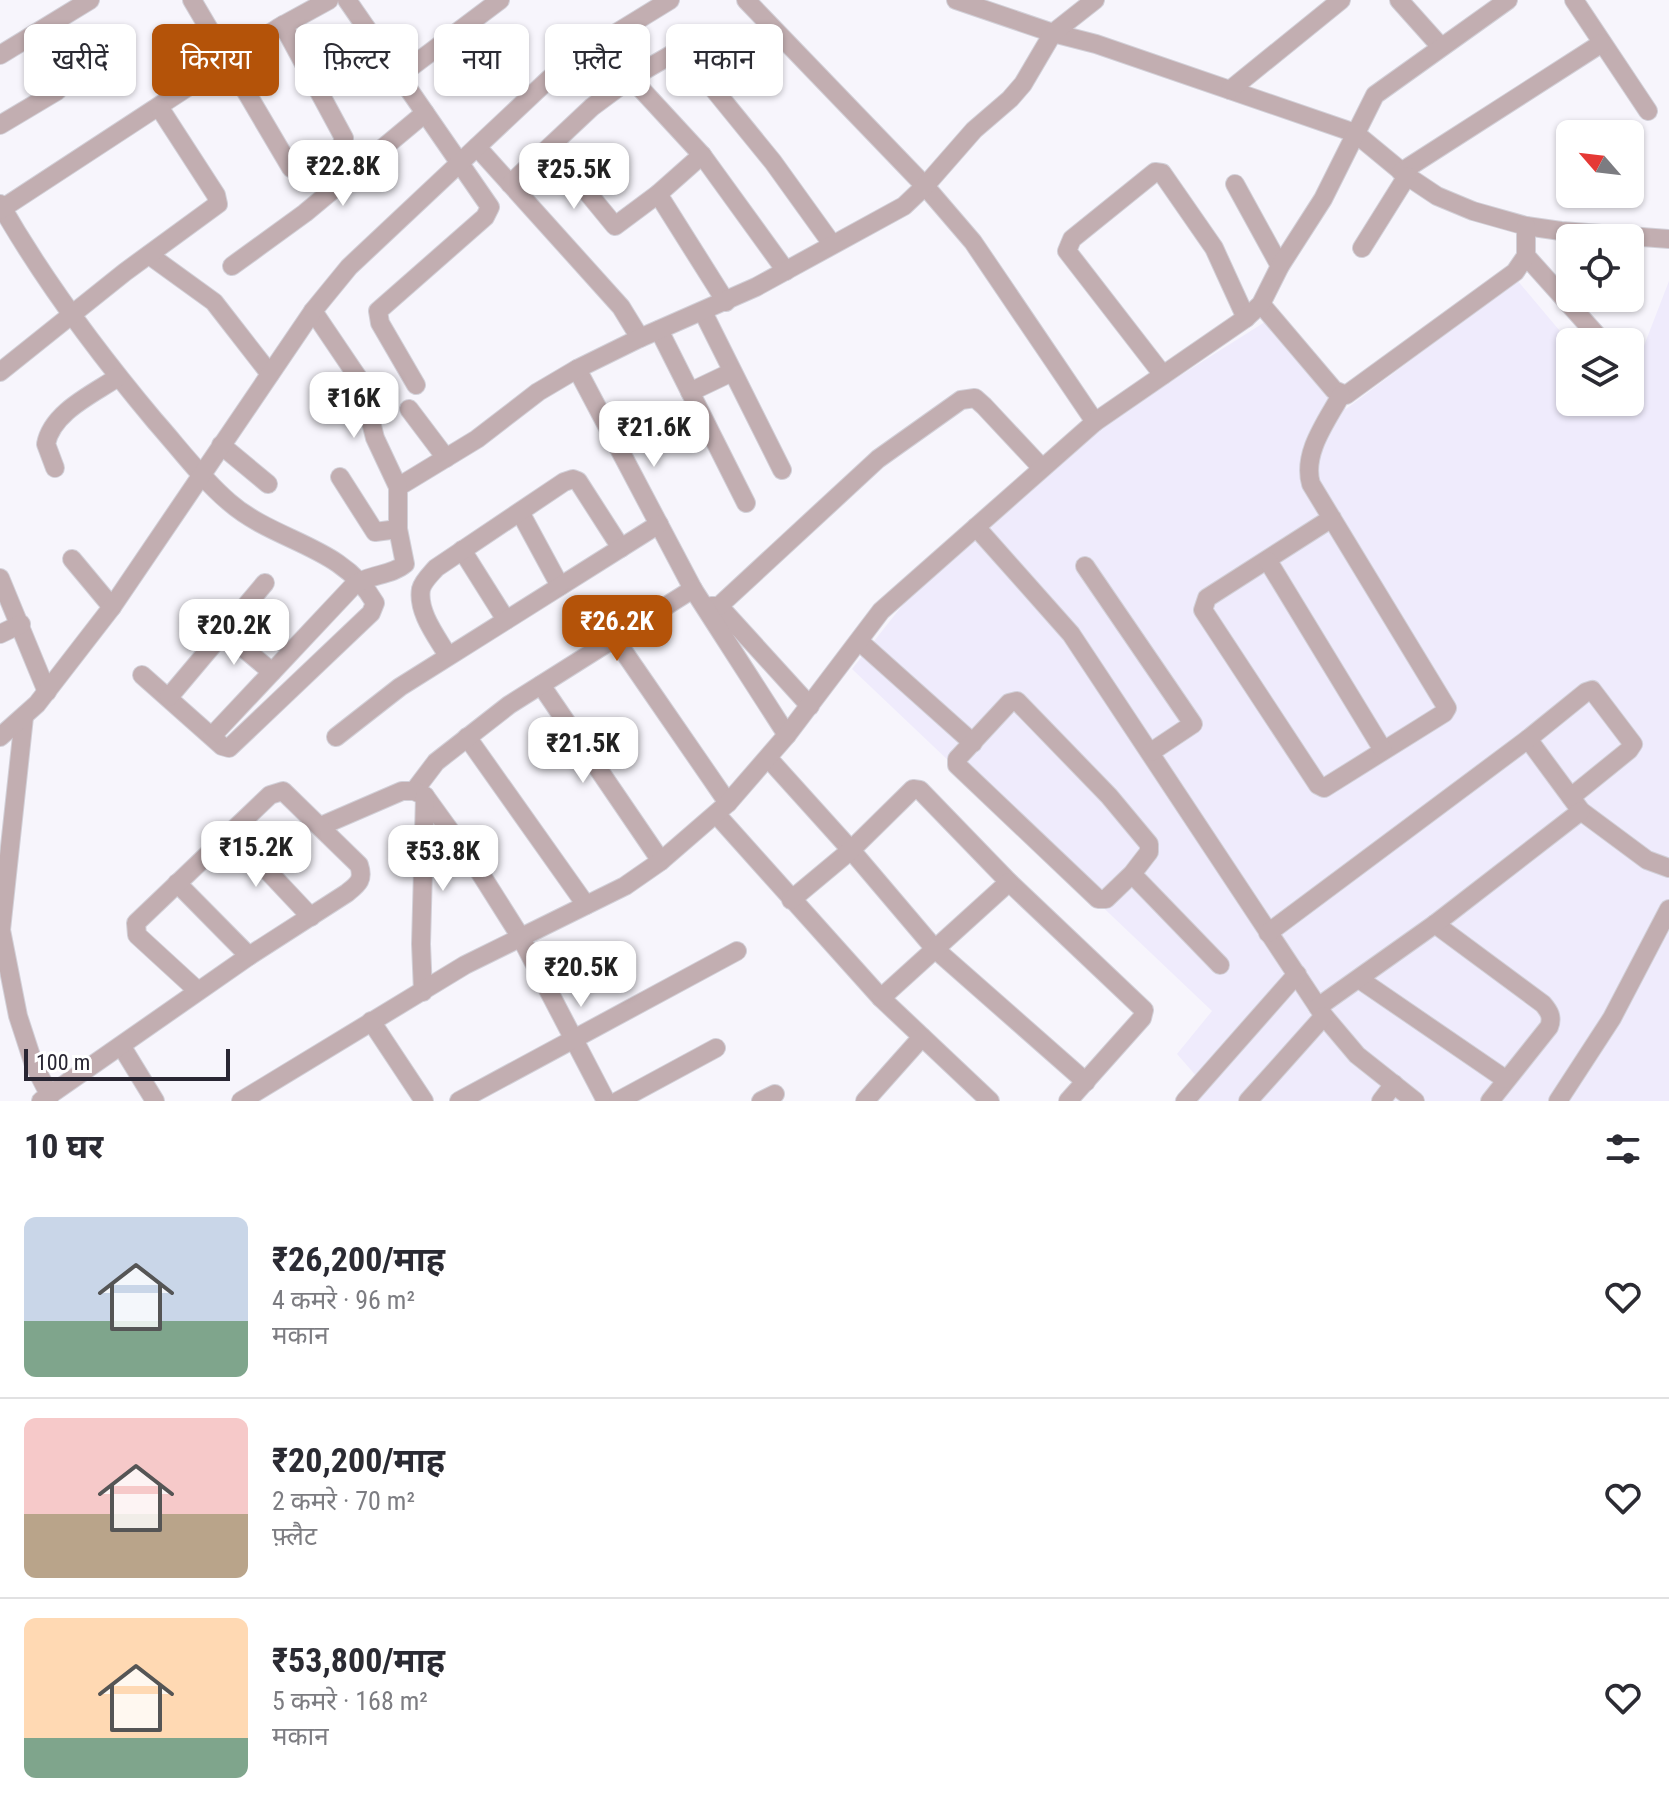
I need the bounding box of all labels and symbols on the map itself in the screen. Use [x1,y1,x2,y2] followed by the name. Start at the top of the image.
[1556,120,1644,208] north arrow
[278,140,408,208] pin: ₹22.8K
[509,143,639,211] pin: ₹25.5K
[307,372,401,440] pin: ₹16K
[589,401,719,469] pin: ₹21.6K
[552,595,682,663] pin: ₹26.2K
[169,599,299,667] pin: ₹20.2K
[518,717,648,785] pin: ₹21.5K
[191,821,321,889] pin: ₹15.2K
[378,825,508,893] pin: ₹53.8K
[516,941,646,1009] pin: ₹20.5K
[24,1045,230,1081] scale bar

